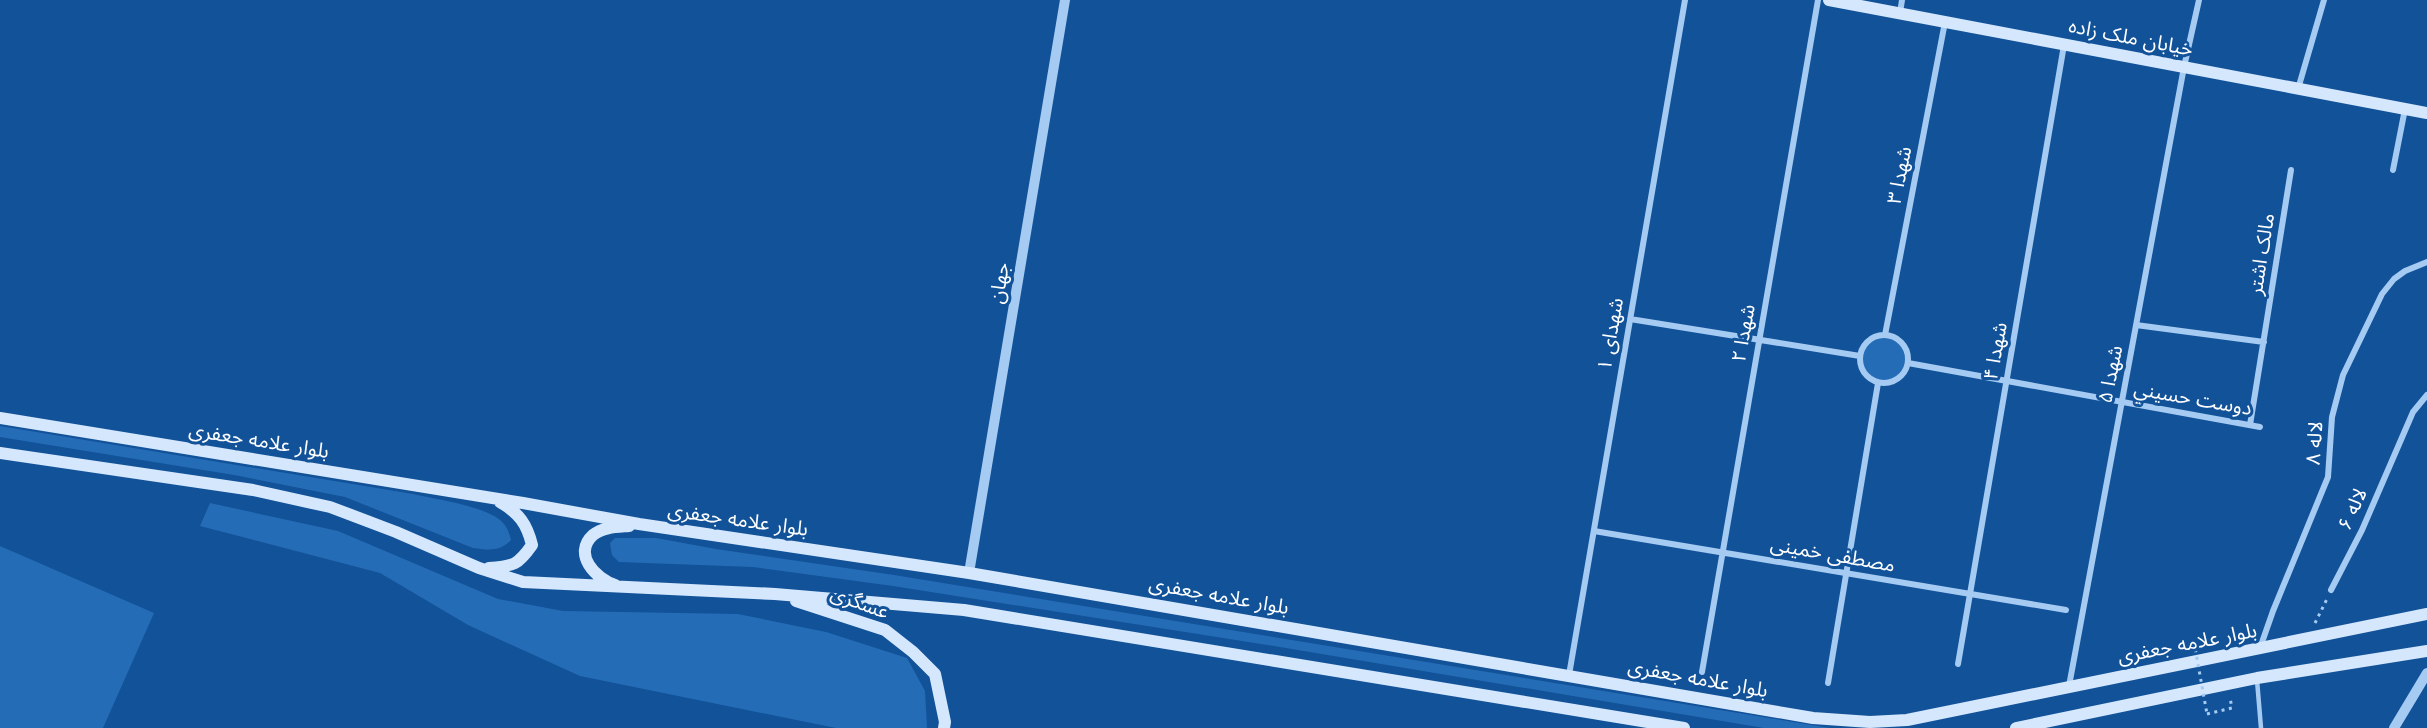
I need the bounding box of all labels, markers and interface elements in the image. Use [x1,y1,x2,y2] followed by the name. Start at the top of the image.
[2067,14,2195,61] street label: خیابان ملک زاده
[1883,144,1915,206] street label: شهدا ۳
[2244,212,2279,298] street label: مالک اشتر
[985,261,1014,305] street label: جهان
[1593,296,1628,372] street label: شهدای ۱
[1727,302,1759,364] street label: شهدا ۲
[1979,320,2011,382] street label: شهدا ۴
[2094,343,2126,405] street label: شهدا ۵
[2131,377,2254,424] street label: دوست حسيني
[187,418,331,463] street label: بلوار علامه جعفری
[2302,420,2326,466] street label: لاله ۸
[2333,485,2371,533] street label: لاله ۶
[666,498,810,541] street label: بلوار علامه جعفری
[1769,532,1897,577] street label: مصطفی خمینی
[1147,572,1291,619] street label: بلوار علامه جعفری
[828,581,892,624] street label: عسگری
[2115,619,2259,668] street label: بلوار علامه جعفری
[1626,655,1770,702] street label: بلوار علامه جعفری

